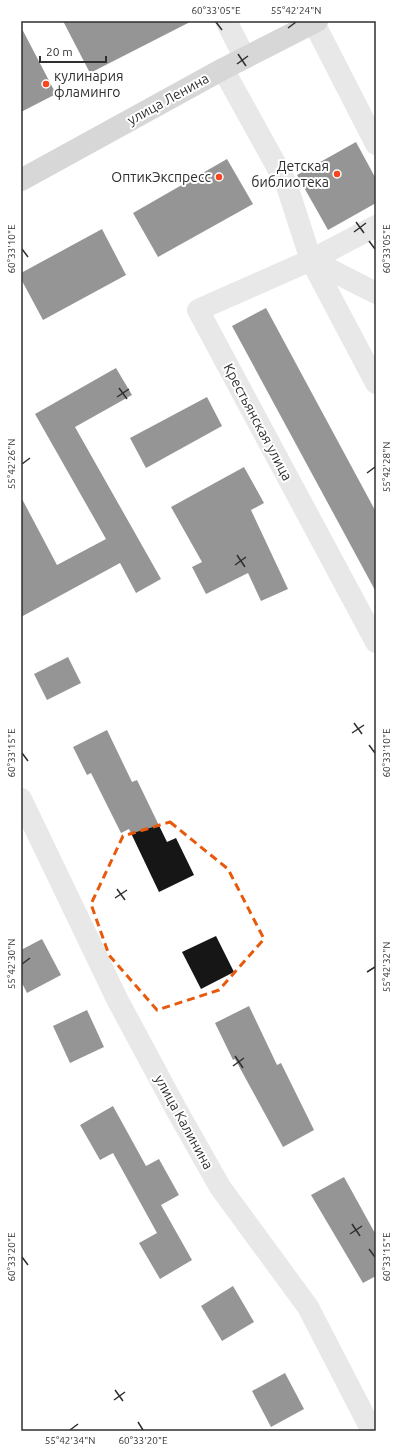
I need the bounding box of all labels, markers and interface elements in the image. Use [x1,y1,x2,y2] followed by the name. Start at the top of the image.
[191,5,241,16] text: 60°33'05"E
[271,5,321,16] text: 55°42'24"N
[40,38,106,64] scale bar
[46,45,73,58] text: 20 m
[54,68,124,100] place label: кулинария фламинго
[124,70,212,128] street label: улица Ленина
[41,79,51,89] marker: кулинария фламинго
[251,158,329,190] place label: Детская библиотека
[111,169,211,185] place label: ОптикЭкспресс
[332,169,342,179] marker: Детская библиотека
[214,172,224,182] marker: ОптикЭкспресс
[6,224,17,274] text: 60°33'10"E
[381,224,392,274] text: 60°33'05"E
[220,361,296,483] street label: Крестьянская улица
[6,439,17,489] text: 55°42'26"N
[381,442,392,492] text: 55°42'28"N
[6,728,17,778] text: 60°33'15"E
[381,728,392,778] text: 60°33'10"E
[6,939,17,989] text: 55°42'30"N
[381,942,392,992] text: 55°42'32"N
[151,1072,217,1172] street label: улица Калинина
[6,1232,17,1282] text: 60°33'20"E
[381,1232,392,1282] text: 60°33'15"E
[45,1435,95,1446] text: 55°42'34"N
[118,1435,168,1446] text: 60°33'20"E

